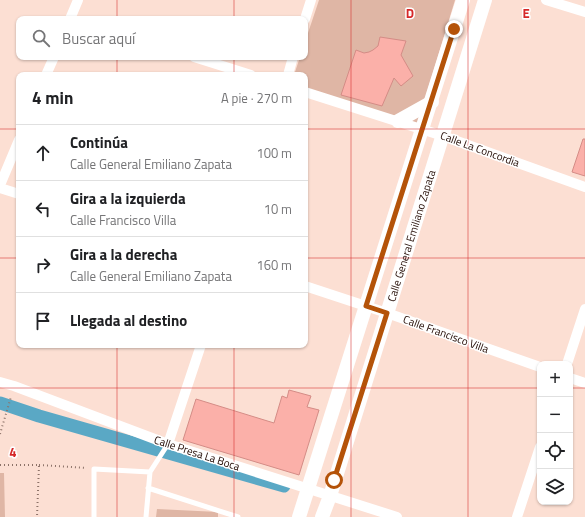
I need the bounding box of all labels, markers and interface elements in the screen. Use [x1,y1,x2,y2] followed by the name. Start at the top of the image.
[406,3,414,23] text: D
[522,3,530,23] text: E
[16,16,308,60] search box
[445,20,463,38] route end
[30,27,52,49] icon: search
[62,27,135,50] text: Buscar aquí
[32,85,73,111] text: 4 min
[221,88,292,108] text: A pie · 270 m
[438,127,522,171] street label: Calle La Concordia
[70,131,128,154] text: Continúa
[32,142,54,164] icon: ahead
[256,143,292,163] text: 100 m
[70,154,232,174] text: Calle General Emiliano Zapata
[383,168,440,304] street label: Calle General Emiliano Zapata
[70,187,186,210] text: Gira a la izquierda
[32,198,54,220] icon: left
[264,199,292,219] text: 10 m
[70,210,176,230] text: Calle Francisco Villa
[70,243,177,266] text: Gira a la derecha
[32,254,54,276] icon: right
[256,255,292,275] text: 160 m
[70,266,232,286] text: Calle General Emiliano Zapata
[70,309,187,332] text: Llegada al destino
[32,310,54,332] icon: arrive
[401,311,491,357] street label: Calle Francisco Villa
[537,361,573,505] map controls
[537,361,573,397] button: +
[537,397,573,433] button: −
[152,432,242,475] street label: Calle Presa La Boca
[537,433,573,469] button: locate
[9,442,17,462] text: 4
[537,469,573,505] button: layers
[325,471,343,489] route start

